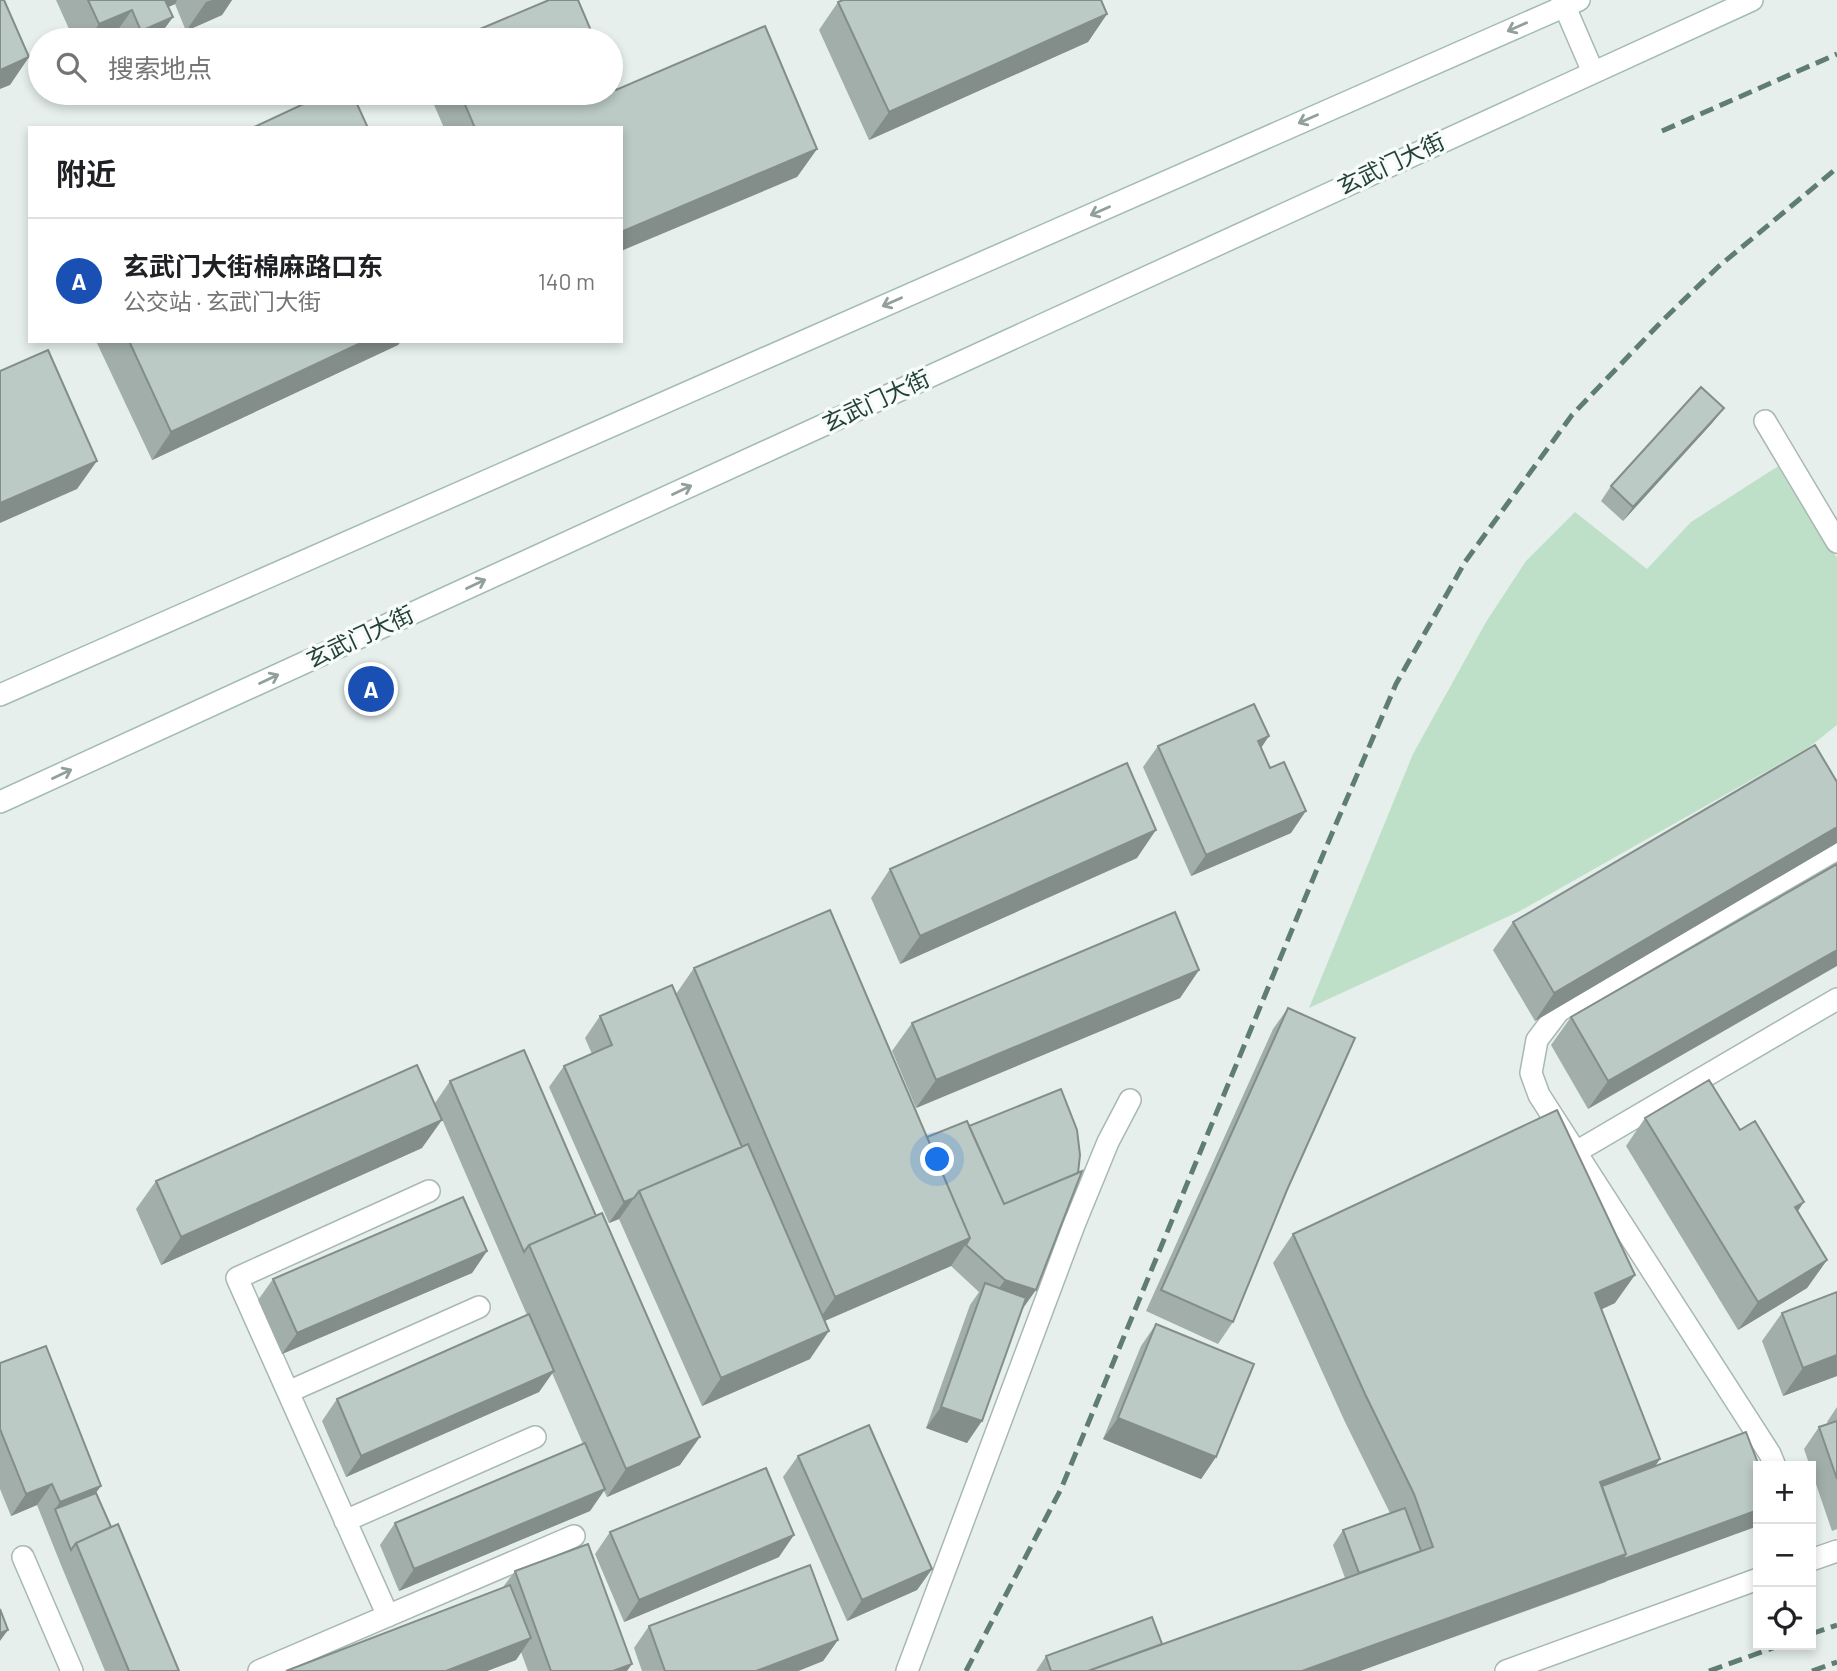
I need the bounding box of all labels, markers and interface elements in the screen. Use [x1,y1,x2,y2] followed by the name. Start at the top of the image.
[1506,22,1528,35] one-way arrow
[28,28,623,105] search box
[52,48,90,86] icon: search
[108,52,212,83] text: 搜索地点
[1298,113,1320,126] one-way arrow
[1333,126,1449,200] street label: 玄武门大街
[56,155,116,191] text: 附近
[1090,205,1111,218] one-way arrow
[123,250,383,281] text: 玄武门大街棉麻路口东
[71,267,87,295] text: A
[538,267,595,295] text: 140 m
[123,287,321,315] text: 公交站 · 玄武门大街
[882,296,903,309] one-way arrow
[818,363,934,437] street label: 玄武门大街
[672,482,693,495] one-way arrow
[464,577,486,590] one-way arrow
[302,599,418,673] street label: 玄武门大街
[348,663,394,715] pin: A
[258,672,279,685] one-way arrow
[51,767,72,780] one-way arrow
[920,1142,954,1176] your location
[1753,1461,1816,1650] map controls
[1753,1461,1816,1524] button: +
[1753,1524,1816,1587] button: −
[1753,1587,1816,1650] button: locate

